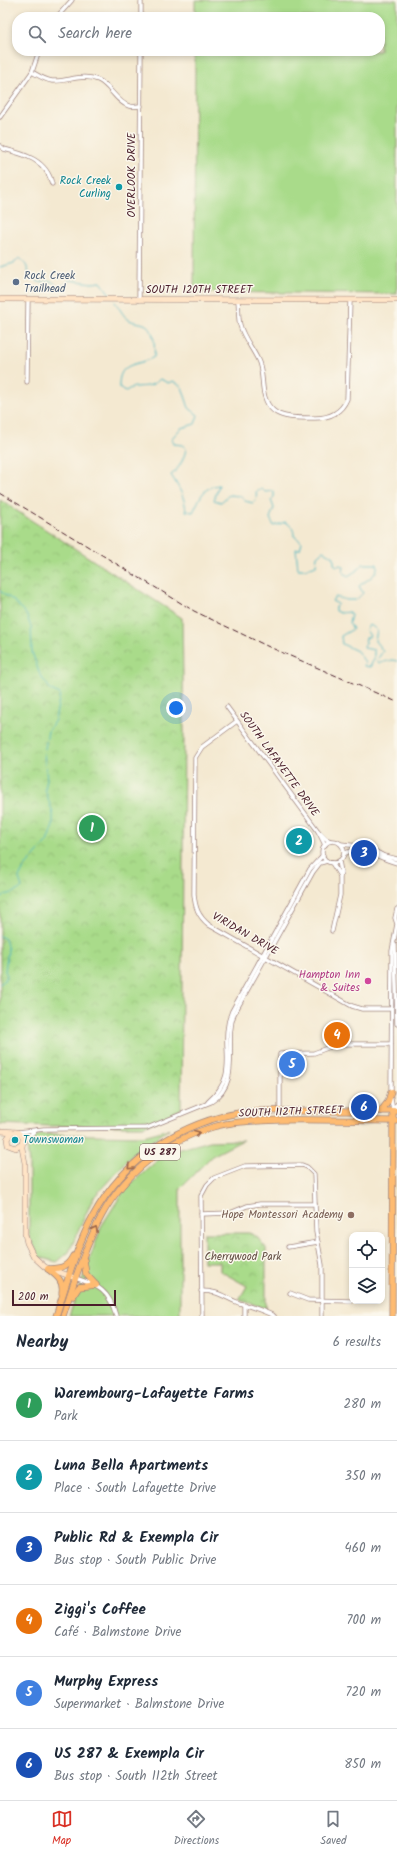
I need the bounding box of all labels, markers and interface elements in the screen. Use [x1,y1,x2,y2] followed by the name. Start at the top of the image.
[12,12,385,56] search box
[58,22,132,46] text: Search here
[26,23,48,45] icon: search
[123,132,141,218] street label: OVERLOOK DRIVE
[60,172,112,203] place label: Rock Creek Curling
[114,182,124,192] marker: Rock Creek Curling
[24,267,76,298] place label: Rock Creek Trailhead
[11,277,21,287] marker: Rock Creek Trailhead
[146,281,253,299] street label: SOUTH 120TH STREET
[166,698,186,718] your location
[235,708,324,821] street label: SOUTH LAFAYETTE DRIVE
[79,813,105,843] pin: 1
[286,826,312,856] pin: 2
[351,838,377,868] pin: 3
[208,908,282,961] street label: VIRIDAN DRIVE
[299,966,360,997] place label: Hampton Inn & Suites
[363,976,373,986] marker: Hampton Inn & Suites
[324,1020,350,1050] pin: 4
[279,1049,305,1079] pin: 5
[351,1092,377,1122] pin: 6
[238,1101,345,1123] street label: SOUTH 112TH STREET
[194,1129,201,1137] one-way arrow
[23,1131,84,1149] place label: Townswoman
[10,1135,20,1145] marker: Townswoman
[140,1144,180,1160] road number: US 287
[127,1162,135,1170] one-way arrow
[221,1206,344,1224] place label: Hope Montessori Academy
[346,1210,356,1220] marker: Hope Montessori Academy
[90,1225,98,1233] one-way arrow
[349,1232,385,1304] map controls
[349,1232,385,1268] button: locate
[204,1248,282,1266] park label: Cherrywood Park
[349,1268,385,1304] button: layers
[12,1288,116,1307] scale bar
[18,1288,49,1306] text: 200 m
[16,1329,68,1356] text: Nearby
[333,1332,381,1353] text: 6 results
[54,1382,254,1406] text: Warembourg-Lafayette Farms
[27,1394,31,1415] text: 1
[344,1394,381,1415] text: 280 m
[54,1406,78,1427] text: Park
[54,1454,208,1478] text: Luna Bella Apartments
[25,1466,33,1487] text: 2
[345,1466,381,1487] text: 350 m
[54,1478,216,1499] text: Place · South Lafayette Drive
[54,1526,219,1550] text: Public Rd & Exempla Cir
[25,1538,33,1559] text: 3
[345,1538,381,1559] text: 460 m
[54,1550,216,1571] text: Bus stop · South Public Drive
[54,1598,146,1622] text: Ziggi's Coffee
[25,1610,33,1631] text: 4
[346,1610,381,1631] text: 700 m
[54,1622,181,1643] text: Café · Balmstone Drive
[54,1670,158,1694] text: Murphy Express
[26,1682,32,1703] text: 5
[345,1682,381,1703] text: 720 m
[54,1694,224,1715] text: Supermarket · Balmstone Drive
[54,1742,204,1766] text: US 287 & Exempla Cir
[25,1754,33,1775] text: 6
[344,1754,381,1775] text: 850 m
[54,1766,218,1787] text: Bus stop · South 112th Street
[51,1808,73,1850] tab: Map
[174,1808,219,1850] tab: Directions
[320,1808,346,1850] tab: Saved

